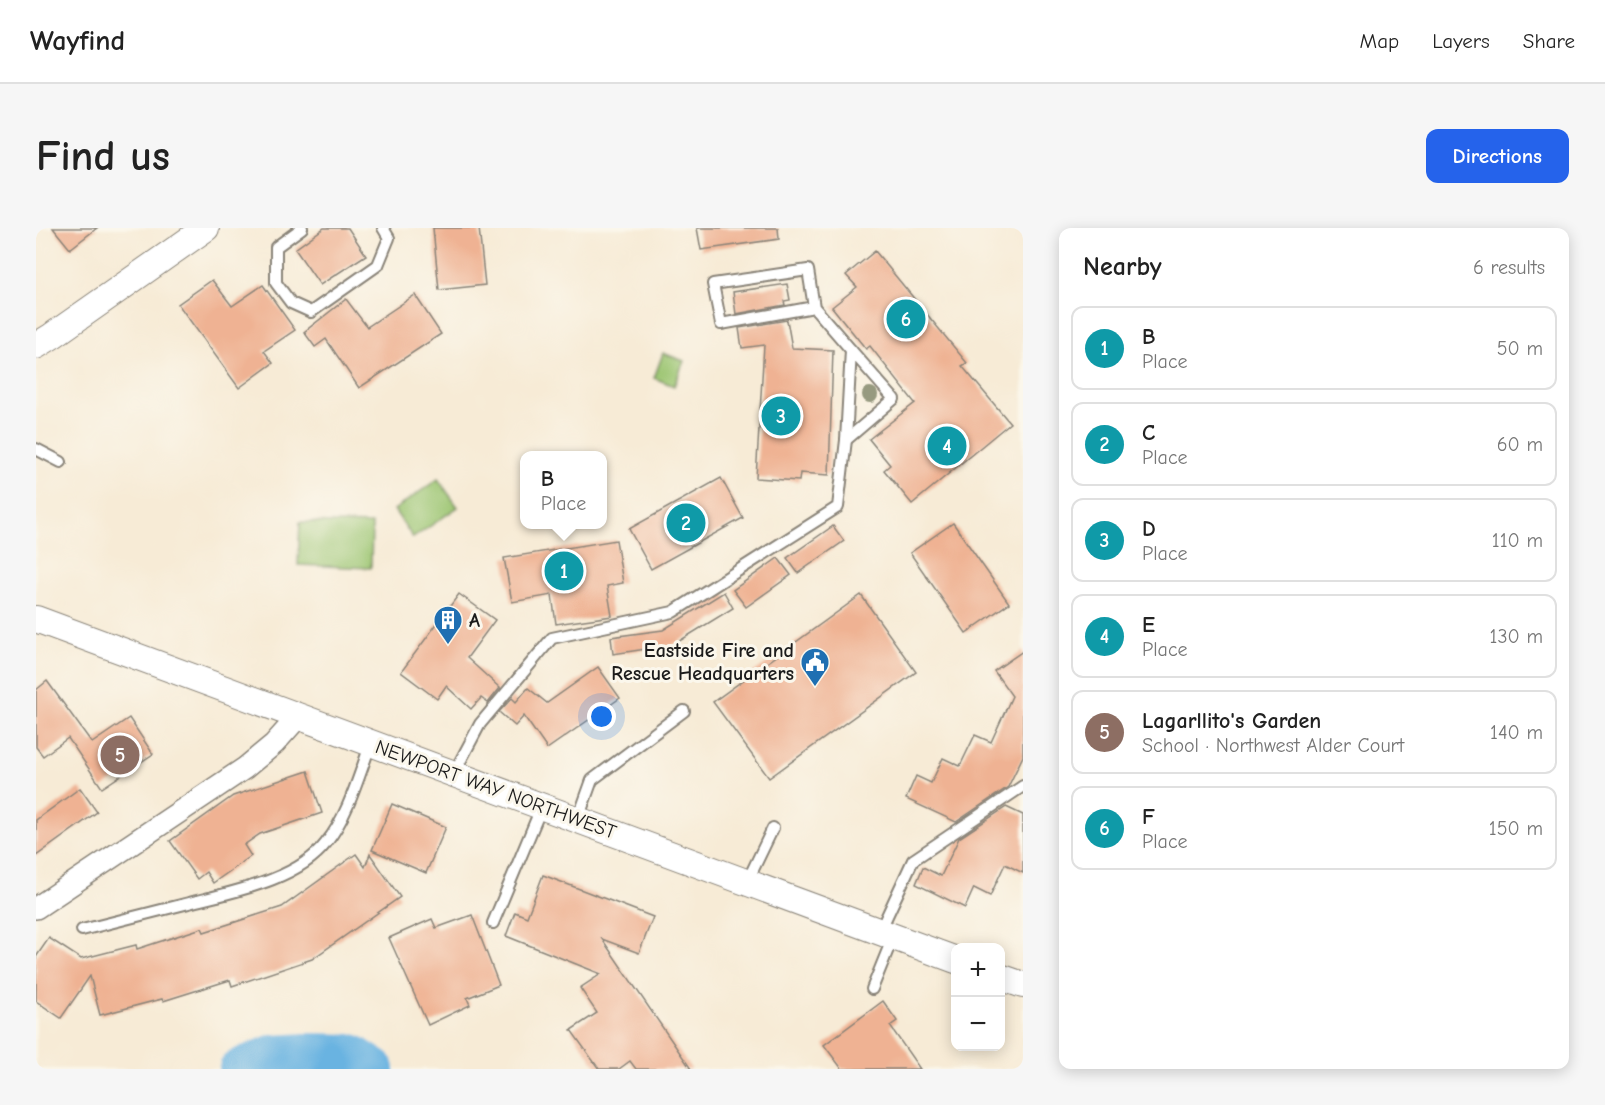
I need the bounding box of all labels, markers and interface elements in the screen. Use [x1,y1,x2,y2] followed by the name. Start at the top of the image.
[30,25,125,57] text: Wayfind
[1360,29,1399,53] text: Map
[1432,29,1490,53] text: Layers
[1523,29,1575,53] text: Share
[1426,129,1569,183] button: Directions
[36,132,170,181] text: Find us
[1083,252,1162,282] text: Nearby
[1473,256,1545,279] text: 6 results
[886,296,926,341] pin: 6
[1142,324,1155,350] text: B
[1101,337,1108,360] text: 1
[1497,337,1543,360] text: 50 m
[1142,350,1188,373] text: Place
[762,394,800,438] pin: 3
[1142,420,1155,446] text: C
[928,424,966,468] pin: 4
[1100,433,1109,456] text: 2
[1497,433,1543,456] text: 60 m
[1142,446,1188,469] text: Place
[520,451,607,529] popup
[541,466,554,492] text: B
[541,492,586,515] text: Place
[666,500,706,546] pin: 2
[1142,516,1156,542] text: D
[1100,529,1109,552] text: 3
[1492,529,1543,552] text: 110 m
[1142,542,1188,565] text: Place
[544,548,584,594] pin: 1
[432,604,464,646] building icon: A
[469,609,480,632] place label: A
[1142,612,1155,638] text: E
[1100,625,1109,648] text: 4
[1490,625,1543,648] text: 130 m
[1142,638,1188,661] text: Place
[611,639,794,685] place label: Eastside Fire and Rescue Headquarters
[799,646,831,688] public building icon: Eastside Fire and Rescue Headquarters
[587,702,616,731] your location
[1142,708,1321,734] text: Lagarllito's Garden
[1099,721,1110,744] text: 5
[1490,721,1543,744] text: 140 m
[100,732,140,778] pin: 5
[1142,734,1404,757] text: School · Northwest Alder Court
[372,735,620,844] street label: NEWPORT WAY NORTHWEST
[1142,804,1155,830] text: F
[1099,817,1110,840] text: 6
[1489,817,1543,840] text: 150 m
[1142,830,1188,853] text: Place
[951,943,1005,1051] map controls
[951,943,1005,997] button: +
[951,997,1005,1051] button: −

